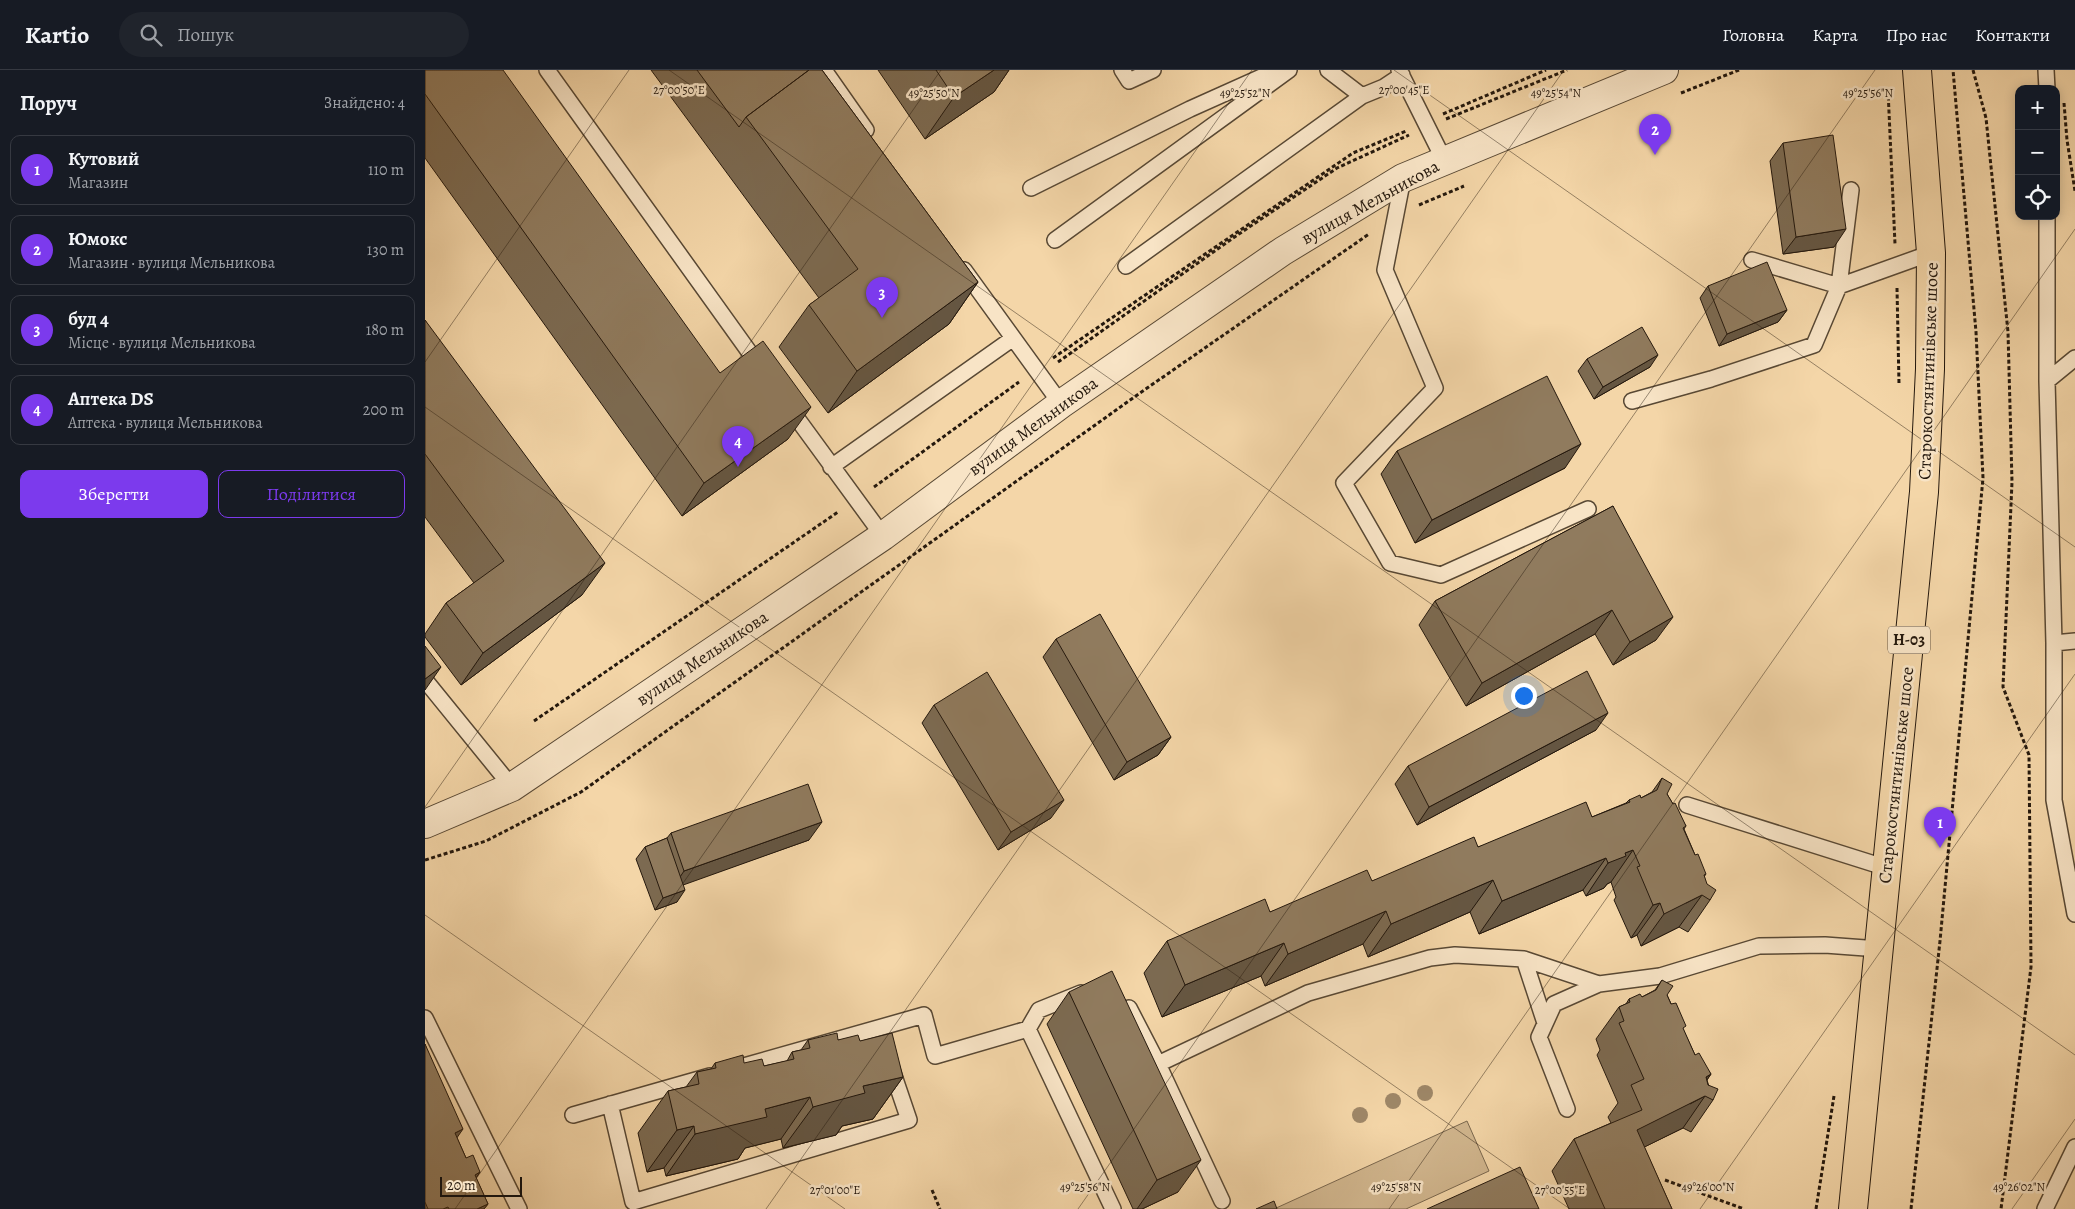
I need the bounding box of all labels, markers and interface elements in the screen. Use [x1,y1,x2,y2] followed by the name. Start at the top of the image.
[119,12,469,57] search box
[25,19,89,51] text: Kartio
[137,21,165,49] icon: search
[177,22,234,48] text: Пошук
[1722,23,1784,47] text: Головна
[1812,23,1858,47] text: Карта
[1886,23,1947,47] text: Про нас
[1975,23,2050,47] text: Контакти
[653,82,705,98] text: 27°00'50"E
[1379,82,1429,98] text: 27°00'45"E
[908,85,960,101] text: 49°25'50"N
[1220,85,1271,101] text: 49°25'52"N
[1531,85,1582,101] text: 49°25'54"N
[1843,85,1894,101] text: 49°25'56"N
[2015,85,2060,220] map controls
[2015,85,2060,130] button: +
[20,89,77,117] text: Поруч
[324,92,405,114] text: Знайдено: 4
[1639,114,1671,155] pin: 2
[2015,130,2060,175] button: −
[68,146,139,172] text: Кутовий
[1297,154,1444,250] street label: вулиця Мельникова
[34,159,40,181] text: 1
[368,159,404,181] text: 110 m
[68,172,128,194] text: Магазин
[2015,175,2060,220] button: locate
[68,226,128,252] text: Юмокс
[33,239,41,261] text: 2
[367,239,404,261] text: 130 m
[68,252,275,274] text: Магазин · вулиця Мельникова
[1912,262,1944,480] street label: Старокостянтинівське шосе
[866,277,898,318] pin: 3
[68,306,109,332] text: буд 4
[34,319,40,341] text: 3
[366,319,404,341] text: 180 m
[68,332,256,354] text: Місце · вулиця Мельникова
[964,371,1103,481] street label: вулиця Мельникова
[68,386,154,412] text: Аптека DS
[33,399,41,421] text: 4
[363,399,404,421] text: 200 m
[68,412,263,434] text: Аптека · вулиця Мельникова
[722,426,754,467] pin: 4
[20,470,208,518] button: Зберегти
[218,470,405,518] button: Поділитися
[631,605,773,711] street label: вулиця Мельникова
[1888,626,1930,654] road number: Н-03
[1873,665,1919,885] street label: Старокостянтинівське шосе
[1511,683,1537,709] your location
[1924,807,1956,848] pin: 1
[440,1174,523,1197] scale bar
[447,1176,476,1195] text: 20 m
[1060,1179,1111,1195] text: 49°25'56"N
[1371,1179,1422,1195] text: 49°25'58"N
[1682,1179,1735,1195] text: 49°26'00"N
[1993,1179,2045,1195] text: 49°26'02"N
[810,1182,860,1198] text: 27°01'00"E
[1535,1182,1585,1198] text: 27°00'55"E

